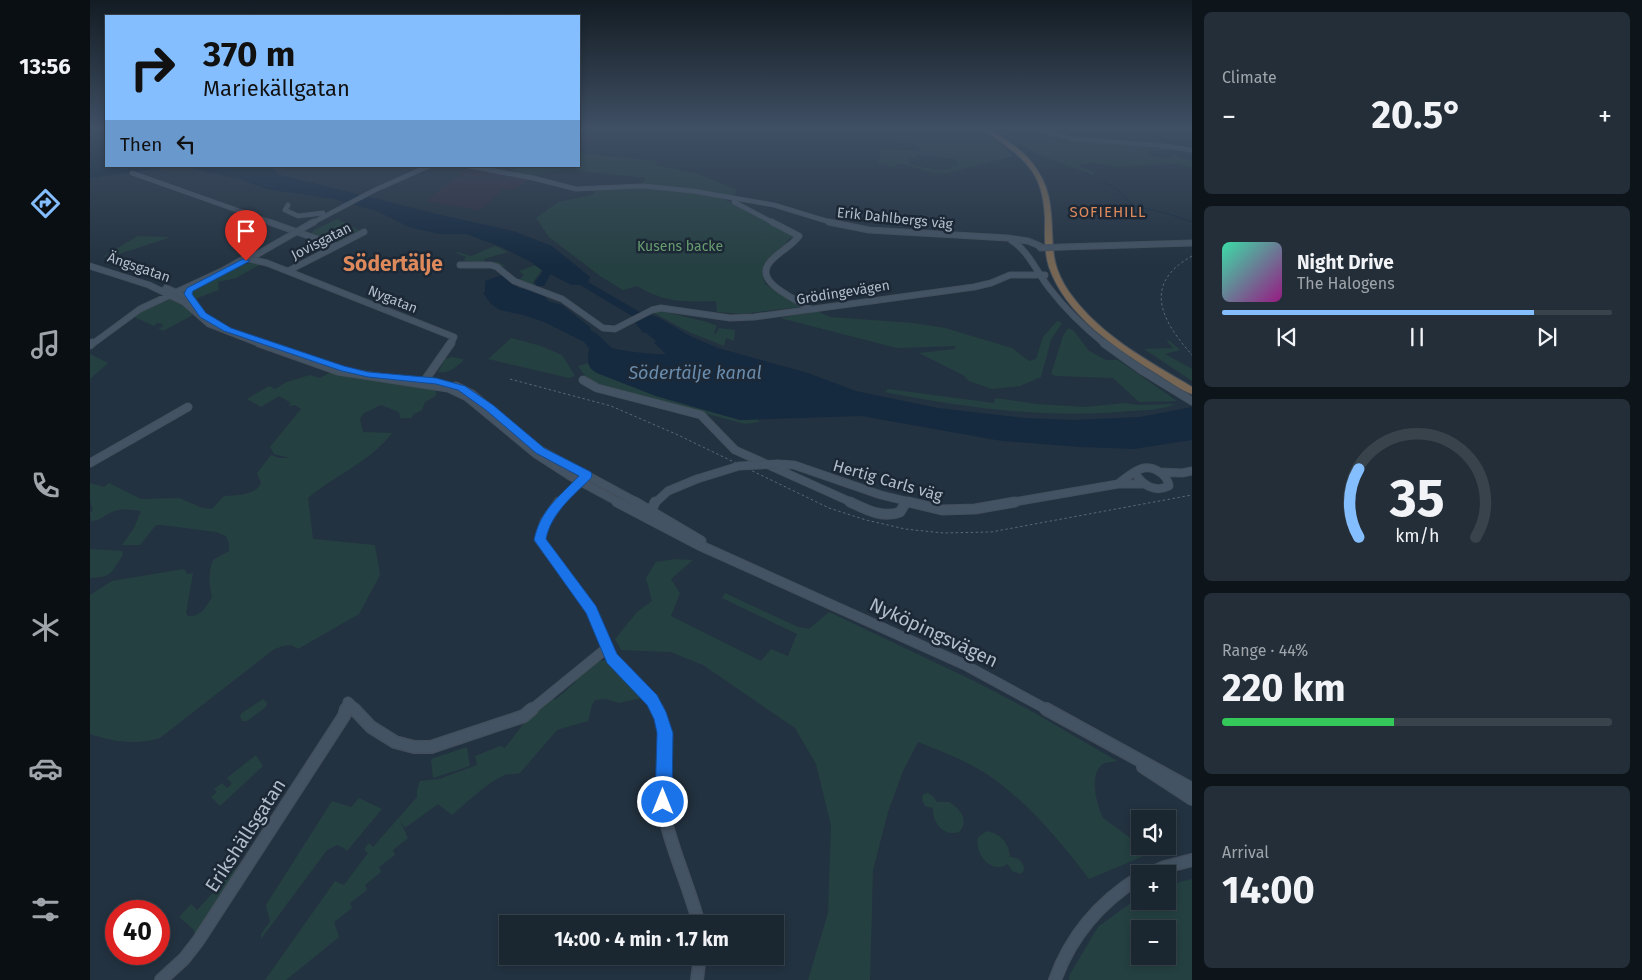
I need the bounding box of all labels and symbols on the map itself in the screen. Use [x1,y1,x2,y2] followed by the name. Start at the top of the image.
[1070,203,1146,221] district label: SOFIEHILL
[836,204,954,233] street label: Erik Dahlbergs väg
[225,210,267,261] pin
[288,219,354,264] street label: Jovisgatan
[637,238,723,255] park label: Kusens backe
[105,249,173,286] street label: Ängsgatan
[343,251,443,277] district label: Södertälje
[795,277,891,308] street label: Grödingevägen
[366,282,420,317] street label: Nygatan
[627,362,762,384] water label: Södertälje kanal
[831,456,946,505] street label: Hertig Carls väg
[866,593,1002,672] street label: Nyköpingsvägen
[200,774,291,896] street label: Erikshällsgatan
[636,775,688,827] position arrow
[105,900,170,965] speed limit sign: 40

